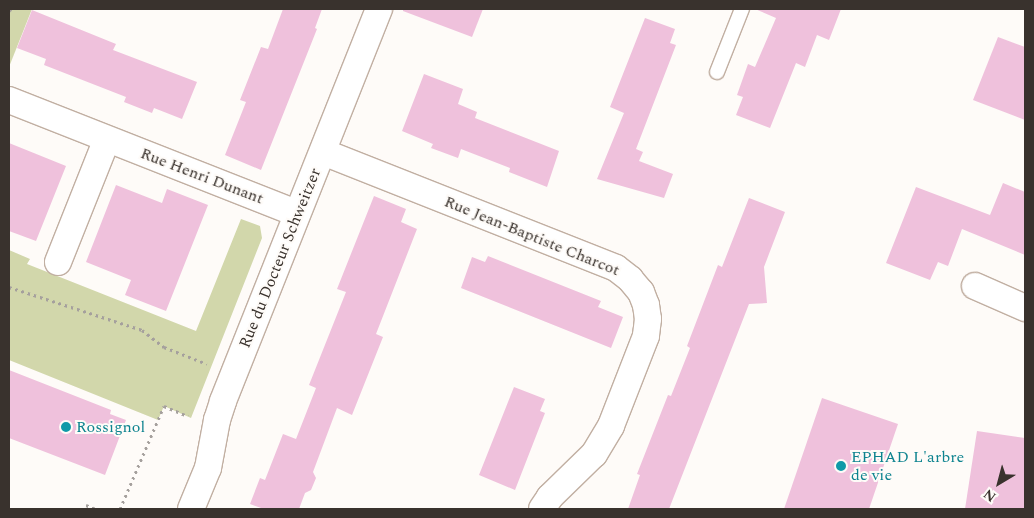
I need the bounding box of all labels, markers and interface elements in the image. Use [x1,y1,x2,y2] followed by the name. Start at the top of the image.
[138,144,266,208] street label: Rue Henri Dunant
[235,165,325,351] street label: Rue du Docteur Schweitzer
[442,192,622,280] street label: Rue Jean-Baptiste Charcot
[76,417,145,437] place label: Rossignol
[60,421,72,433] marker: Rossignol
[851,447,964,485] place label: EPHAD L'arbre de vie
[974,458,1024,508] north arrow
[835,460,847,472] marker: EPHAD L'arbre de vie
[979,484,1001,507] text: N

